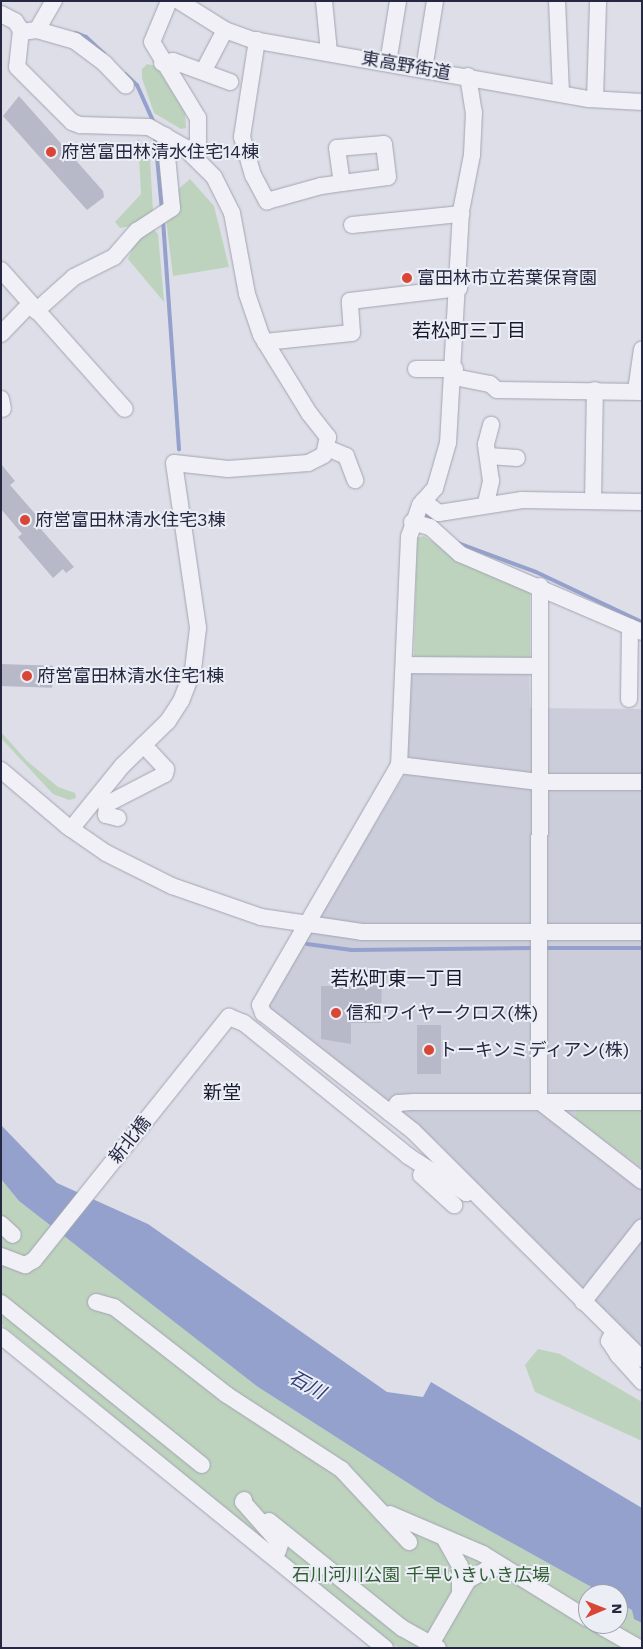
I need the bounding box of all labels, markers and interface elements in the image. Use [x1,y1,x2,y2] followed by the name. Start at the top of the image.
[360,48,452,84] street label: 東高野街道
[61,141,259,163] place label: 府営富田林清水住宅14棟
[45,146,57,158] marker: 府営富田林清水住宅14棟
[417,267,597,289] place label: 富田林市立若葉保育園
[401,272,413,284] marker: 富田林市立若葉保育園
[412,320,526,342] district label: 若松町三丁目
[35,509,225,531] place label: 府営富田林清水住宅3棟
[19,514,31,526] marker: 府営富田林清水住宅3棟
[37,665,224,687] place label: 府営富田林清水住宅1棟
[21,670,33,682] marker: 府営富田林清水住宅1棟
[331,968,463,990] district label: 若松町東一丁目
[346,1002,539,1024] place label: 信和ワイヤークロス(株)
[330,1007,342,1019] marker: 信和ワイヤークロス(株)
[439,1039,632,1061] place label: トーキンミディアン(株)
[423,1044,435,1056] marker: トーキンミディアン(株)
[203,1082,241,1104] district label: 新堂
[105,1112,155,1168] street label: 新北橋
[285,1366,329,1404] water label: 石川
[292,1564,550,1586] park label: 石川河川公園 千早いきいき広場
[578,1584,628,1634] north arrow
[609,1603,625,1614] text: N

